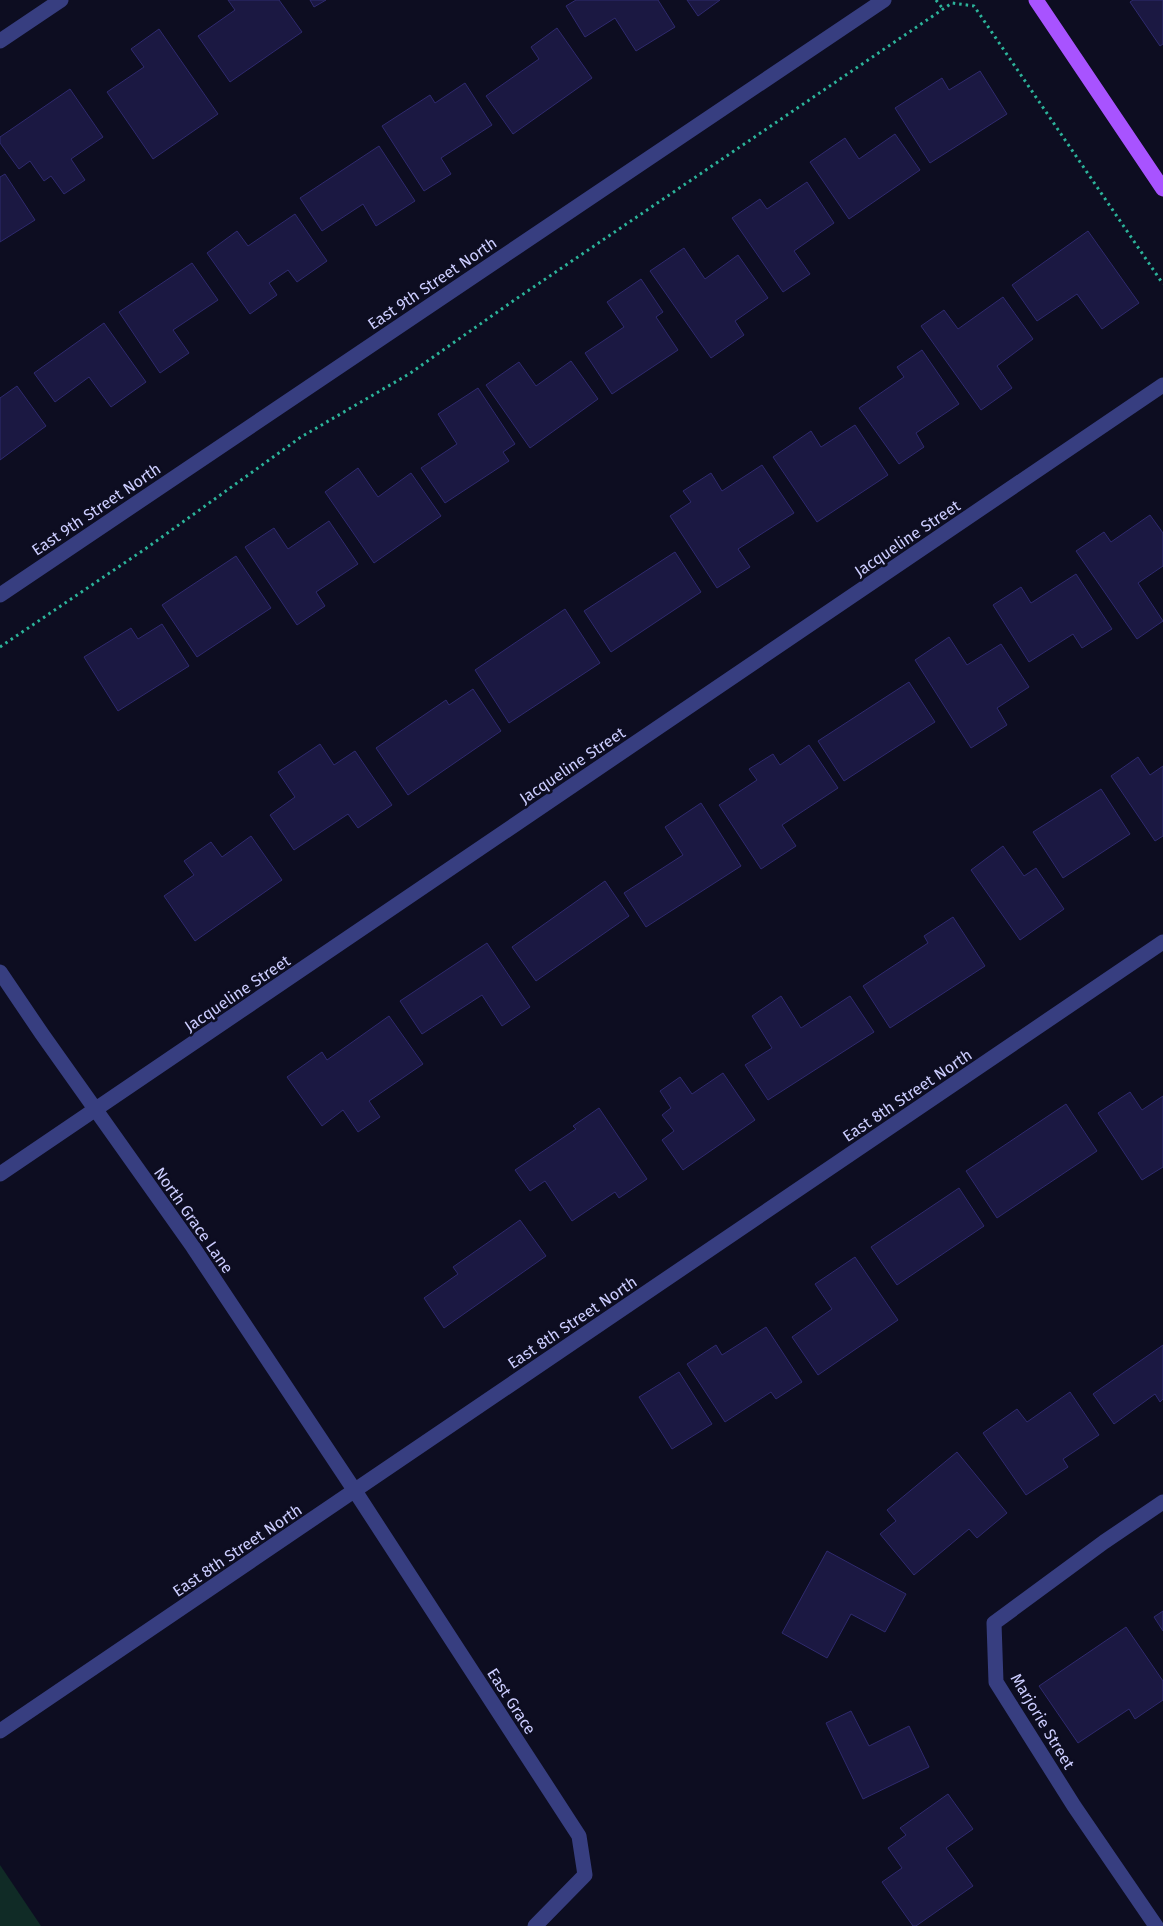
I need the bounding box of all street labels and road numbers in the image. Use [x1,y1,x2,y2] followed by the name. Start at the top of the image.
[364,233,500,334] street label: East 9th Street North
[28,459,164,560] street label: East 9th Street North
[851,496,964,581] street label: Jacqueline Street
[516,723,629,808] street label: Jacqueline Street
[181,951,294,1036] street label: Jacqueline Street
[839,1045,976,1146] street label: East 8th Street North
[150,1164,237,1277] street label: North Grace Lane
[504,1272,641,1373] street label: East 8th Street North
[169,1500,306,1601] street label: East 8th Street North
[483,1665,540,1738] street label: East Grace
[1007,1670,1079,1773] street label: Marjorie Street

